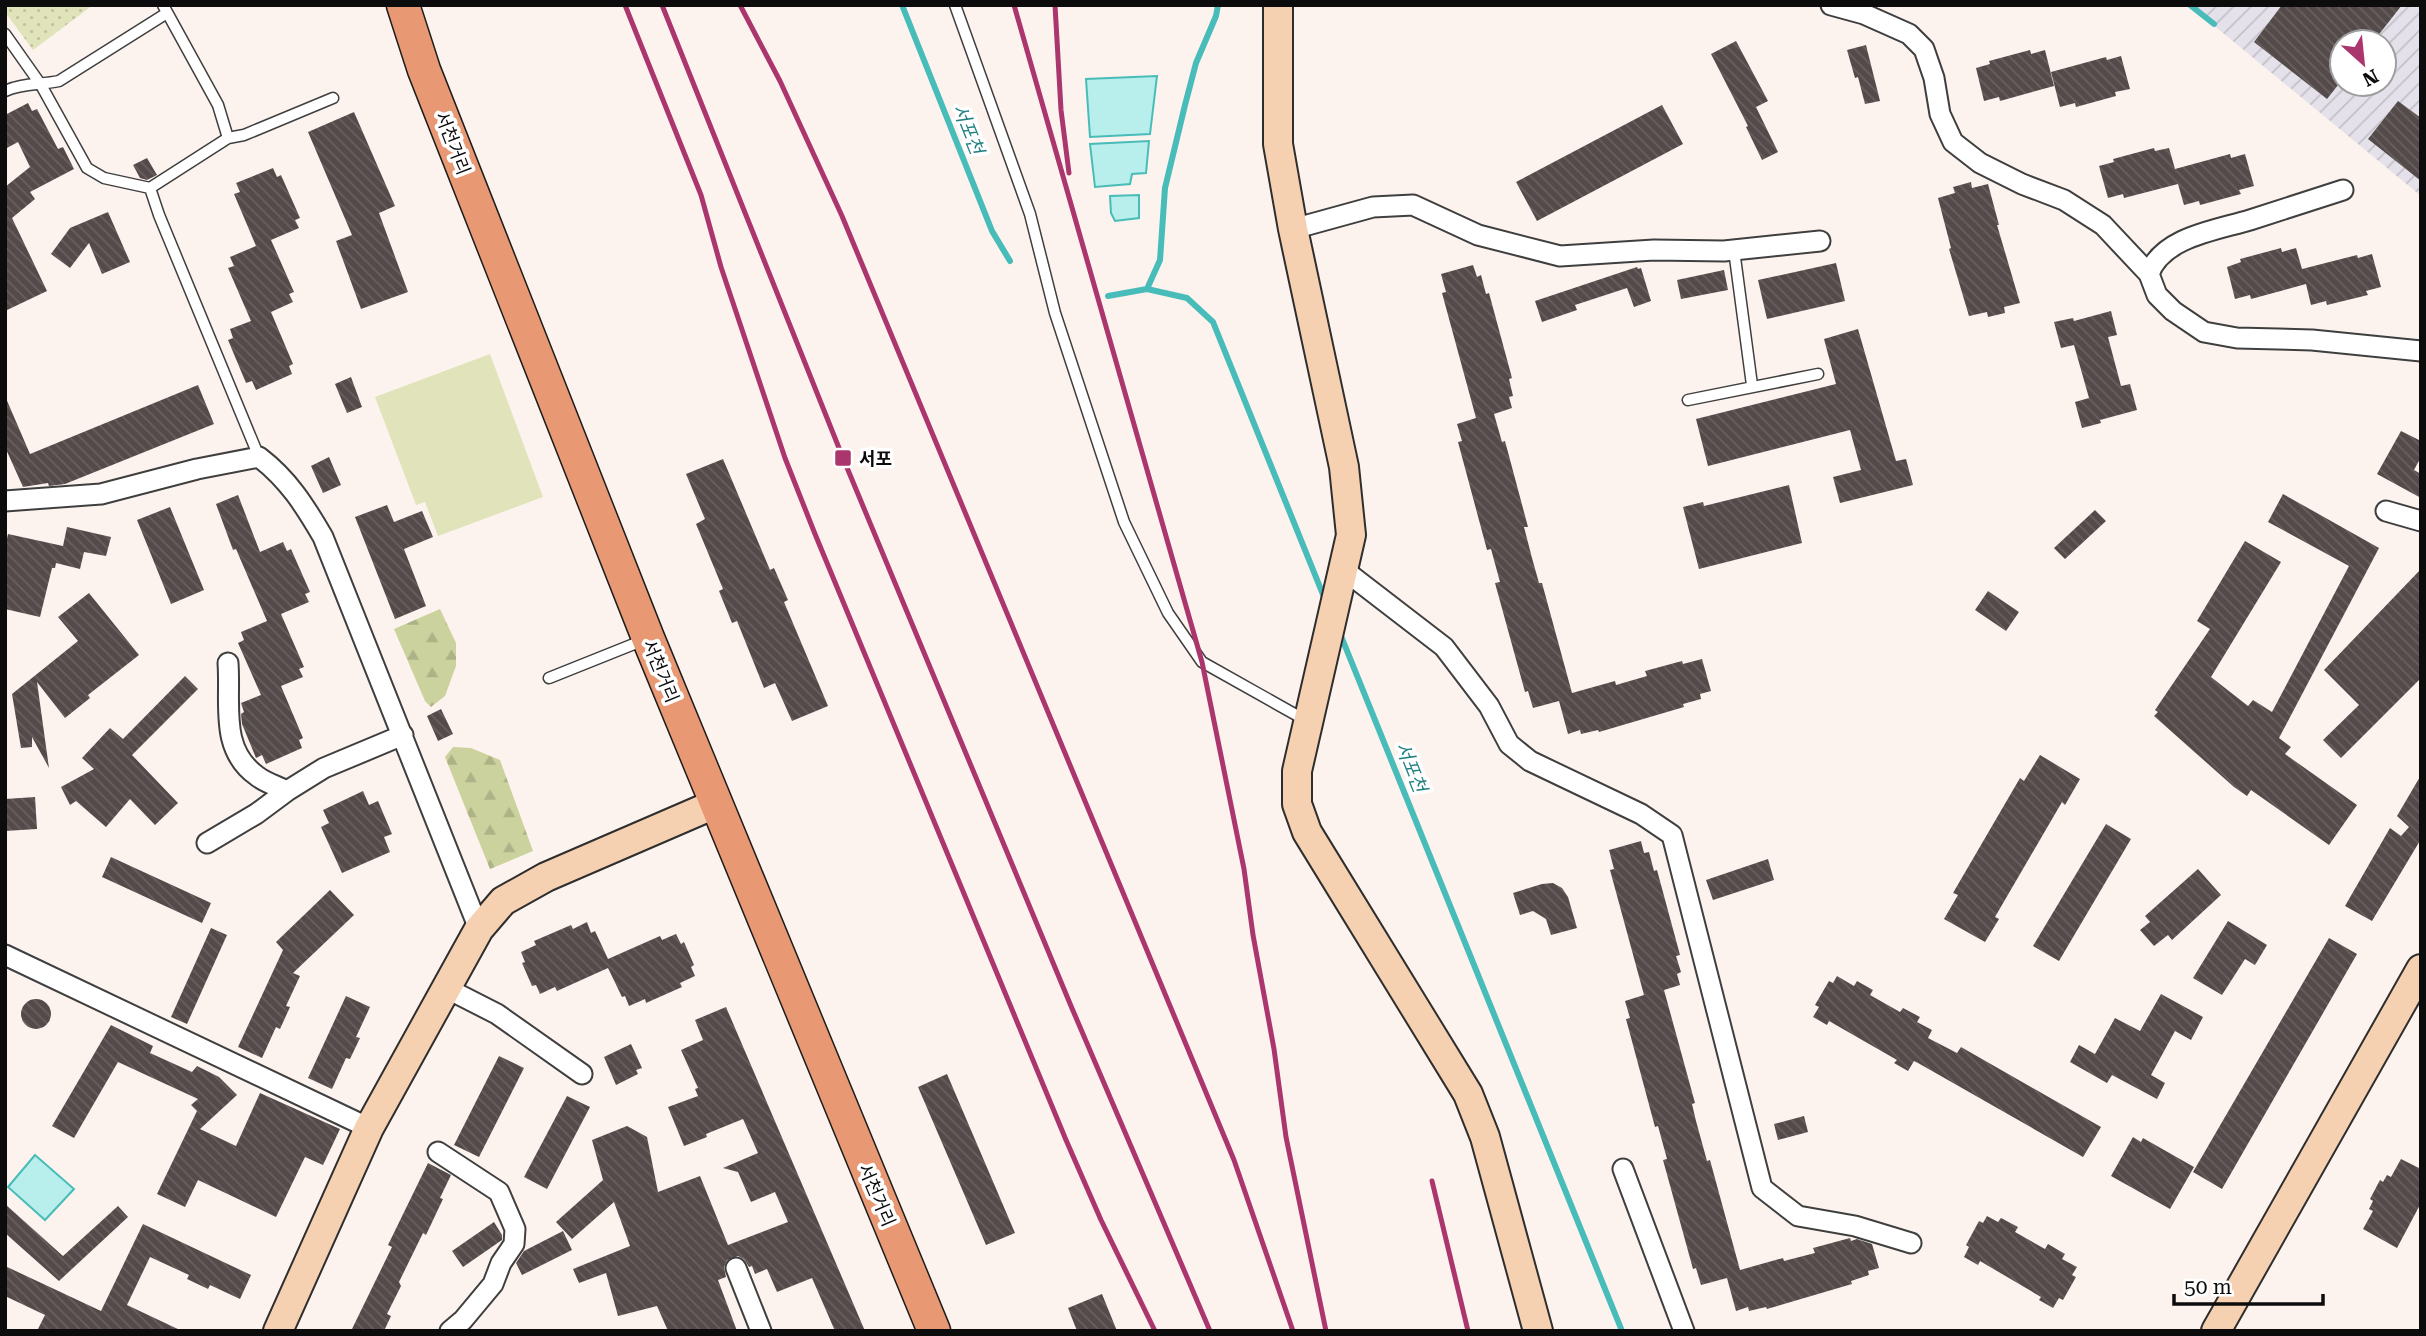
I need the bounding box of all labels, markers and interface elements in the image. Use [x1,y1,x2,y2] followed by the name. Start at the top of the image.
[2328,28,2398,98] north arrow
[2358,64,2382,91] text: N
[948,100,989,159] water label: 서포천
[431,108,475,178] street label: 서천거리
[833,448,853,468] marker: 서포
[859,448,892,469] place label: 서포
[639,636,683,706] street label: 서천거리
[1391,738,1432,797] water label: 서포천
[854,1160,900,1230] street label: 서천거리
[2174,1262,2323,1306] scale bar
[2184,1275,2232,1299] text: 50 m

